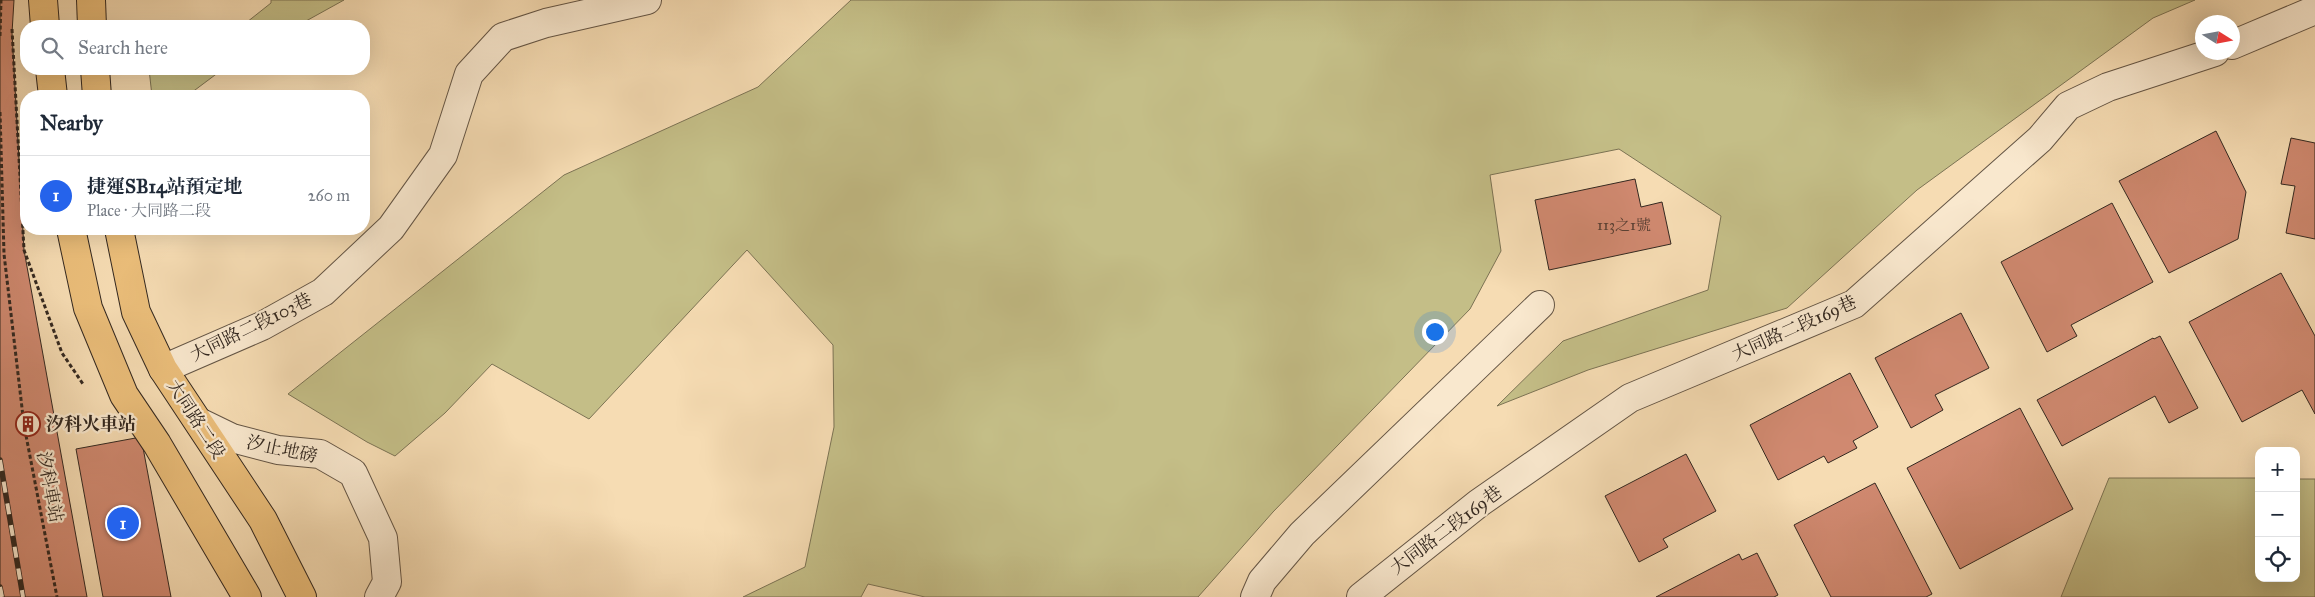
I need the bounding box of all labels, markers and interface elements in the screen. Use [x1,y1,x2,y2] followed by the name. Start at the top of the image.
[2195,15,2240,60] north arrow
[20,20,370,75] search box
[38,34,66,62] icon: search
[78,36,168,59] text: Search here
[40,110,103,136] text: Nearby
[87,175,243,198] text: 捷運SB14站預定地
[53,186,59,205] text: 1
[308,186,350,205] text: 260 m
[87,201,211,220] text: Place · 大同路二段
[1597,216,1651,234] house number: 113之1號
[187,288,315,366] street label: 大同路二段103巷
[1728,291,1860,365] street label: 大同路二段169巷
[1422,319,1448,345] your location
[162,375,230,463] street label: 大同路二段
[15,411,41,437] building icon: 汐科火車站
[46,413,136,435] place label: 汐科火車站
[244,431,320,467] street label: 汐止地磅
[2255,447,2300,582] map controls
[2255,447,2300,492] button: +
[32,450,68,524] street label: 汐科車站
[1386,481,1506,579] street label: 大同路二段169巷
[2255,492,2300,537] button: −
[107,504,139,542] pin: 1
[2255,537,2300,582] button: locate

